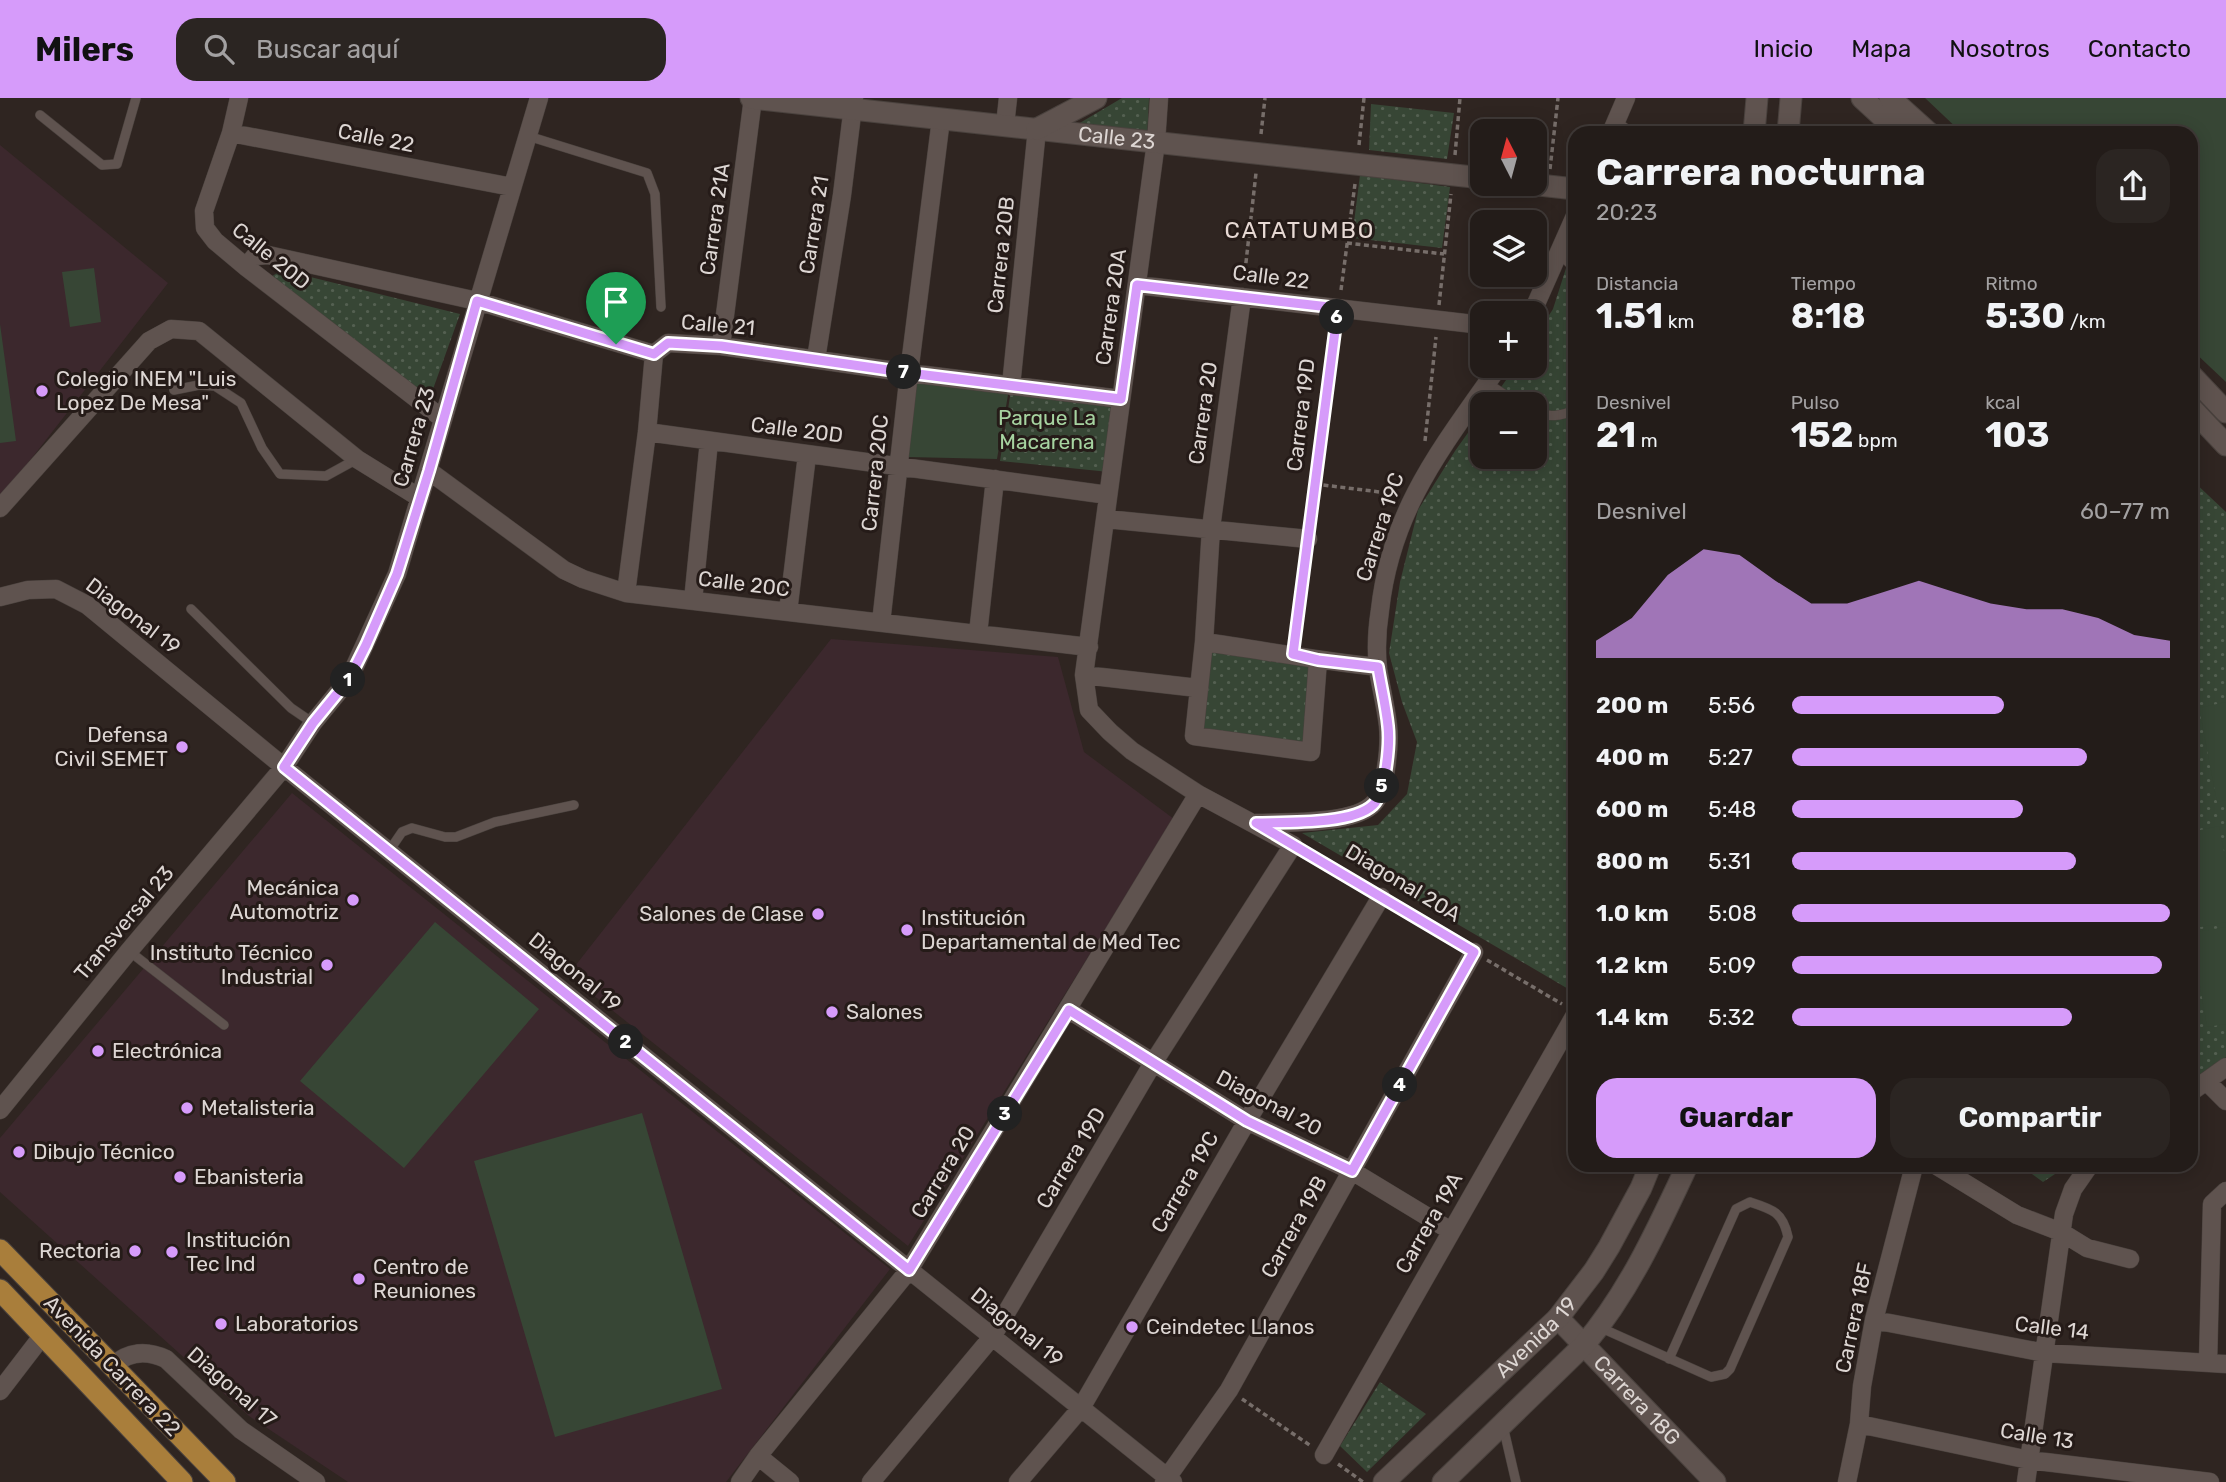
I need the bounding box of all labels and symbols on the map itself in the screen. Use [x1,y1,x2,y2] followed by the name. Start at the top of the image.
[336,118,416,157] street label: Calle 22
[1470,119,1547,196] north arrow
[1077,121,1157,154] street label: Calle 23
[694,161,735,277] street label: Carrera 21A
[793,174,834,276] street label: Carrera 21
[982,195,1019,315] street label: Carrera 20B
[1225,216,1375,244] district label: CATATUMBO
[227,217,315,295] street label: Calle 20D
[1090,247,1131,367] street label: Carrera 20A
[1231,259,1311,294] street label: Calle 22
[586,272,646,344] pin
[1320,300,1354,334] pin: 6
[680,309,756,340] street label: Calle 21
[886,354,922,390] pin: 7
[1281,357,1320,473] street label: Carrera 19D
[1183,360,1222,466] street label: Carrera 20
[56,366,236,415] place label: Colegio INEM "Luis Lopez De Mesa"
[34,383,50,399] marker: Colegio INEM "Luis Lopez De Mesa"
[387,384,440,490] street label: Carrera 23
[998,405,1096,454] park label: Parque La Macarena
[749,411,845,448] street label: Calle 20D
[856,413,893,533] street label: Carrera 20C
[1350,469,1409,584] street label: Carrera 19C
[697,565,791,602] street label: Calle 20C
[81,572,185,659] street label: Diagonal 19
[330,662,366,698] pin: 1
[55,722,168,771] place label: Defensa Civil SEMET
[174,739,190,755] marker: Defensa Civil SEMET
[1364,768,1400,804] pin: 5
[1341,838,1465,927] street label: Diagonal 20A
[69,860,179,985] street label: Transversal 23
[230,875,339,924] place label: Mecánica Automotriz
[345,892,361,908] marker: Mecánica Automotriz
[639,901,804,926] place label: Salones de Clase
[921,905,1181,954] place label: Institución Departamental de Med Tec
[810,906,826,922] marker: Salones de Clase
[899,922,915,938] marker: Institución Departamental de Med Tec
[524,927,627,1016] street label: Diagonal 19
[150,940,313,989] place label: Instituto Técnico Industrial
[319,957,335,973] marker: Instituto Técnico Industrial
[846,999,923,1024] place label: Salones
[824,1004,840,1020] marker: Salones
[608,1024,644,1060] pin: 2
[112,1038,222,1063] place label: Electrónica
[90,1043,106,1059] marker: Electrónica
[1212,1064,1326,1141] street label: Diagonal 20
[1382,1068,1418,1102] pin: 4
[201,1095,315,1120] place label: Metalisteria
[988,1096,1023,1132] pin: 3
[179,1100,195,1116] marker: Metalisteria
[1031,1103,1111,1213] street label: Carrera 19D
[905,1121,980,1222] street label: Carrera 20
[1145,1127,1224,1237] street label: Carrera 19C
[33,1139,175,1164] place label: Dibujo Técnico
[11,1144,27,1160] marker: Dibujo Técnico
[194,1164,304,1189] place label: Ebanisteria
[1390,1168,1467,1278] street label: Carrera 19A
[172,1169,188,1185] marker: Ebanisteria
[1255,1171,1332,1282] street label: Carrera 19B
[186,1227,291,1276] place label: Institución Tec Ind
[39,1238,121,1263] place label: Rectoria
[127,1243,143,1259] marker: Rectoria
[164,1244,180,1260] marker: Institución Tec Ind
[373,1254,476,1303] place label: Centro de Reuniones
[1830,1260,1877,1375] street label: Carrera 18F
[351,1271,367,1287] marker: Centro de Reuniones
[966,1282,1069,1371] street label: Diagonal 19
[39,1290,186,1441] street label: Avenida Carrera 22
[1490,1292,1582,1383] street label: Avenida 19
[235,1311,358,1336] place label: Laboratorios
[2013,1311,2091,1344] street label: Calle 14
[1146,1314,1314,1339] place label: Ceindetec Llanos
[213,1316,229,1332] marker: Laboratorios
[1124,1319,1140,1335] marker: Ceindetec Llanos
[183,1341,282,1432] street label: Diagonal 17
[1589,1350,1686,1450] street label: Carrera 18G
[1998,1417,2076,1454] street label: Calle 13

